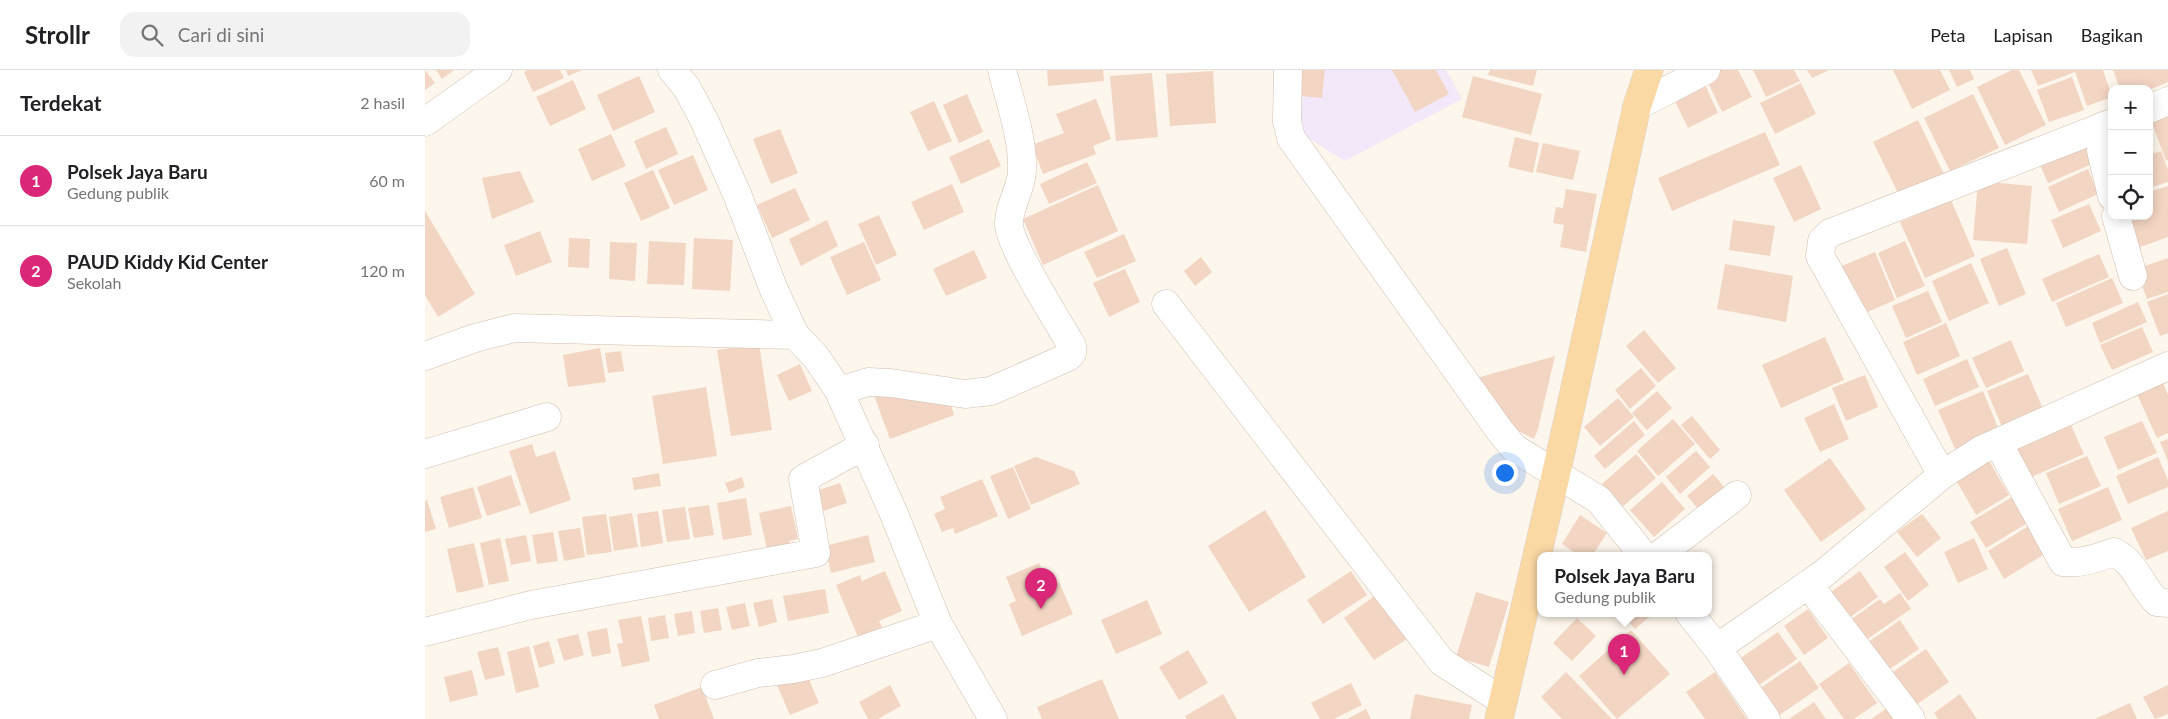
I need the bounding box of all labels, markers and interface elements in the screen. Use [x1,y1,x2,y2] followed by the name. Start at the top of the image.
[120,12,470,57] search box
[25,20,90,49] text: Strollr
[138,21,166,49] icon: search
[178,23,264,46] text: Cari di sini
[1930,24,1965,46] text: Peta
[1993,24,2053,46] text: Lapisan
[2081,24,2143,46] text: Bagikan
[2108,85,2153,220] map controls
[2108,85,2153,130] button: +
[20,90,102,115] text: Terdekat
[360,93,405,112] text: 2 hasil
[2108,130,2153,175] button: −
[67,160,208,183] text: Polsek Jaya Baru
[31,171,41,190] text: 1
[369,171,405,190] text: 60 m
[2108,175,2153,220] button: locate
[67,183,169,202] text: Gedung publik
[67,250,268,273] text: PAUD Kiddy Kid Center
[31,261,41,280] text: 2
[360,261,405,280] text: 120 m
[67,273,121,292] text: Sekolah
[1492,460,1518,486] your location
[1537,552,1712,617] popup
[1554,564,1695,587] text: Polsek Jaya Baru
[1025,568,1057,609] pin: 2
[1554,587,1656,606] text: Gedung publik
[1608,634,1640,675] pin: 1

